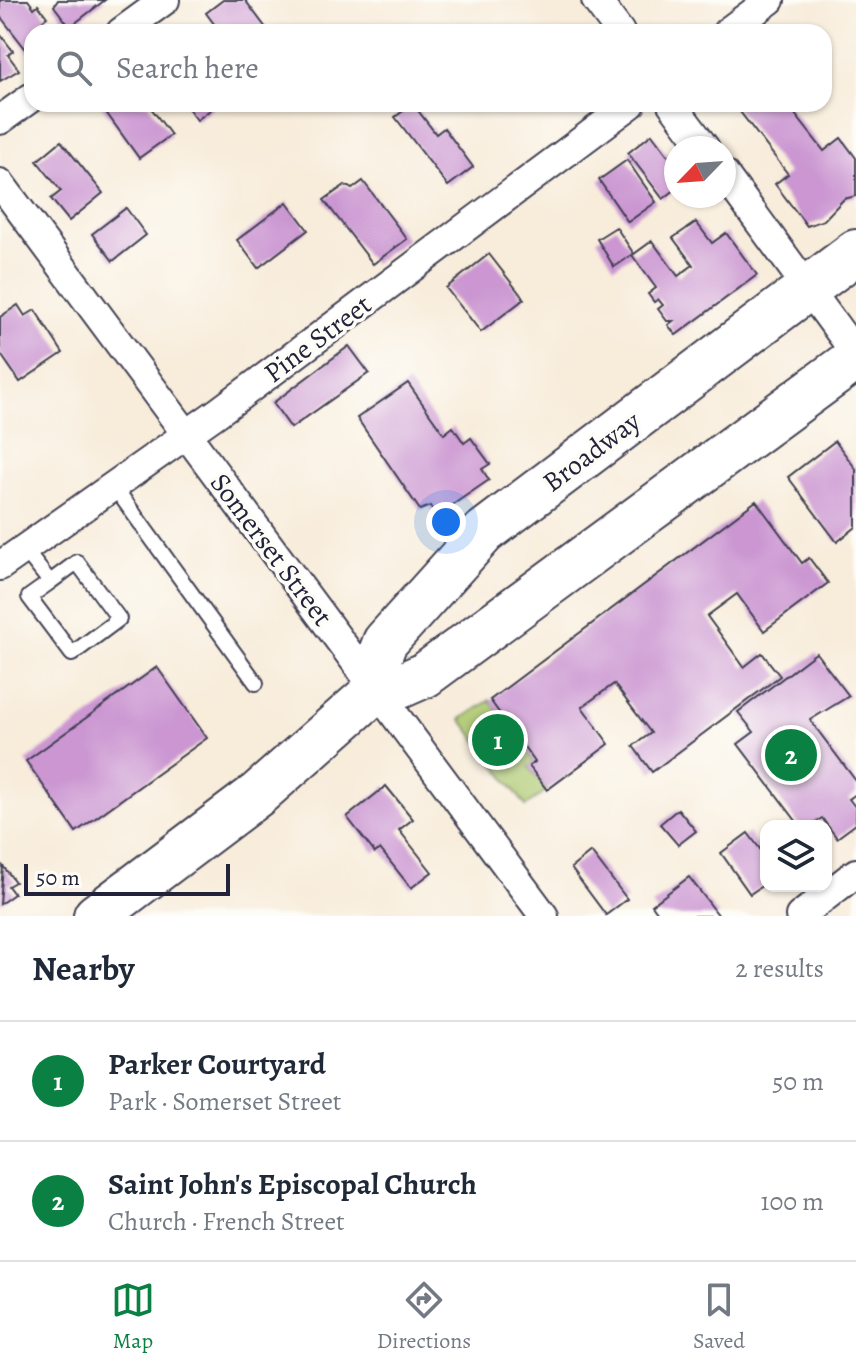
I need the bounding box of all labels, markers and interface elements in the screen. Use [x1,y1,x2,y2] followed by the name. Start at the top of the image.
[24,24,832,112] search box
[52,46,96,90] icon: search
[116,48,259,88] text: Search here
[664,136,736,208] north arrow
[256,286,379,392] street label: Pine Street
[535,402,649,501] street label: Broadway
[201,465,341,634] street label: Somerset Street
[426,502,466,542] your location
[472,710,524,770] pin: 1
[765,725,817,785] pin: 2
[760,820,832,892] map controls
[760,820,832,892] button: layers
[24,860,230,896] scale bar
[36,863,80,893] text: 50 m
[32,945,135,992] text: Nearby
[735,951,824,986] text: 2 results
[108,1044,326,1084] text: Parker Courtyard
[53,1064,63,1099] text: 1
[772,1064,824,1099] text: 50 m
[108,1084,341,1119] text: Park · Somerset Street
[108,1164,477,1204] text: Saint John's Episcopal Church
[52,1184,64,1219] text: 2
[761,1184,824,1219] text: 100 m
[108,1204,345,1239] text: Church · French Street
[111,1278,155,1356] tab: Map
[377,1278,471,1356] tab: Directions
[693,1278,745,1356] tab: Saved

